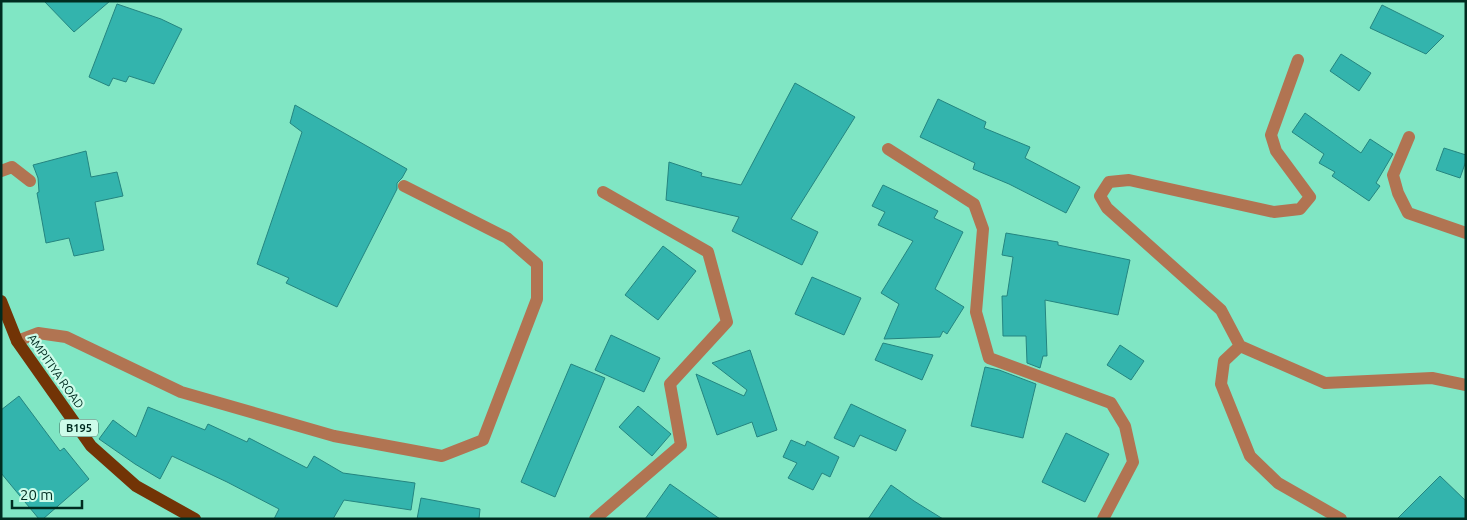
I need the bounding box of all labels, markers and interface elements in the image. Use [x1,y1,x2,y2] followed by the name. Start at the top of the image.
[25,331,87,411] street label: AMPITIYA ROAD
[60,419,98,436] road number: B195
[12,478,82,510] scale bar
[20,486,53,503] text: 20 m

